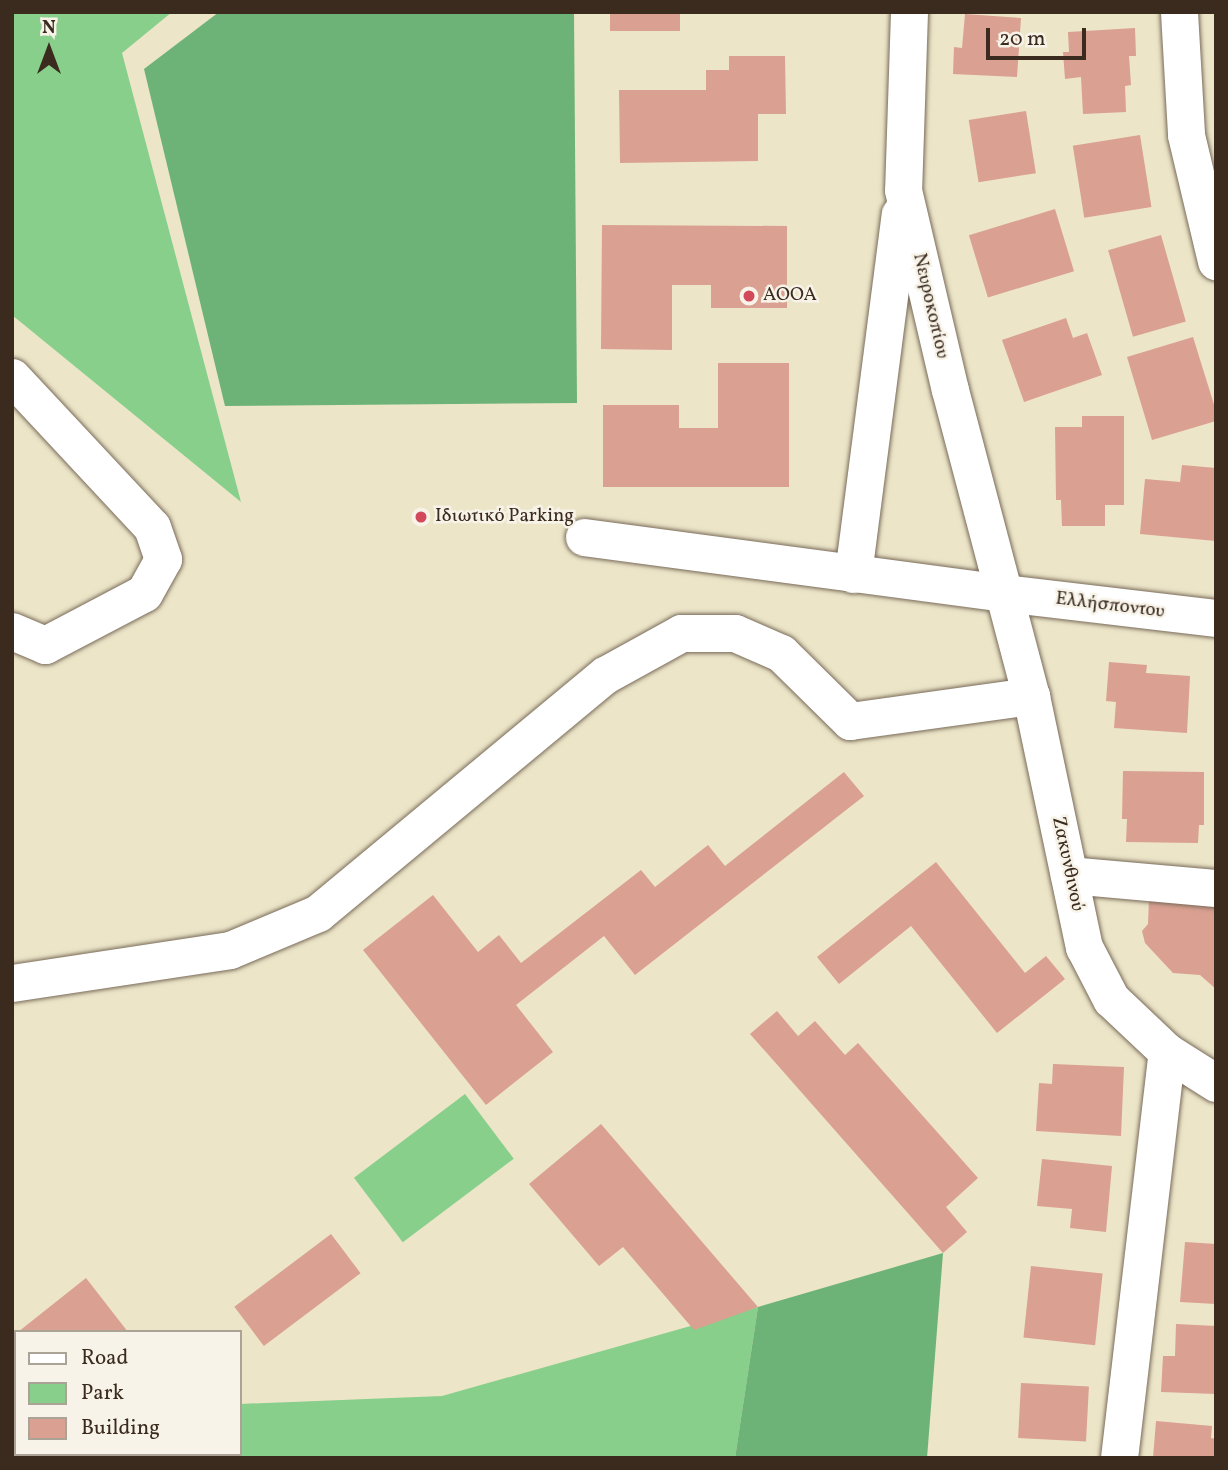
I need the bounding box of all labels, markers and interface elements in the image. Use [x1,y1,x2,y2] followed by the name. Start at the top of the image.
[14,14,84,84] north arrow
[990,14,1090,58] scale bar
[42,15,56,41] text: N
[999,25,1045,54] text: 20 m
[907,251,953,361] street label: Νευροκοπίου
[763,285,817,307] place label: AOOA
[741,288,757,304] marker: AOOA
[435,506,574,528] place label: Ιδιωτικό Parking
[413,509,429,525] marker: Ιδιωτικό Parking
[1054,588,1166,624] street label: Ελλήσποντου
[1046,815,1088,913] street label: Ζακυνθινού
[14,1330,242,1456] legend
[81,1344,128,1373] text: Road
[81,1379,124,1408] text: Park
[81,1414,160,1443] text: Building

